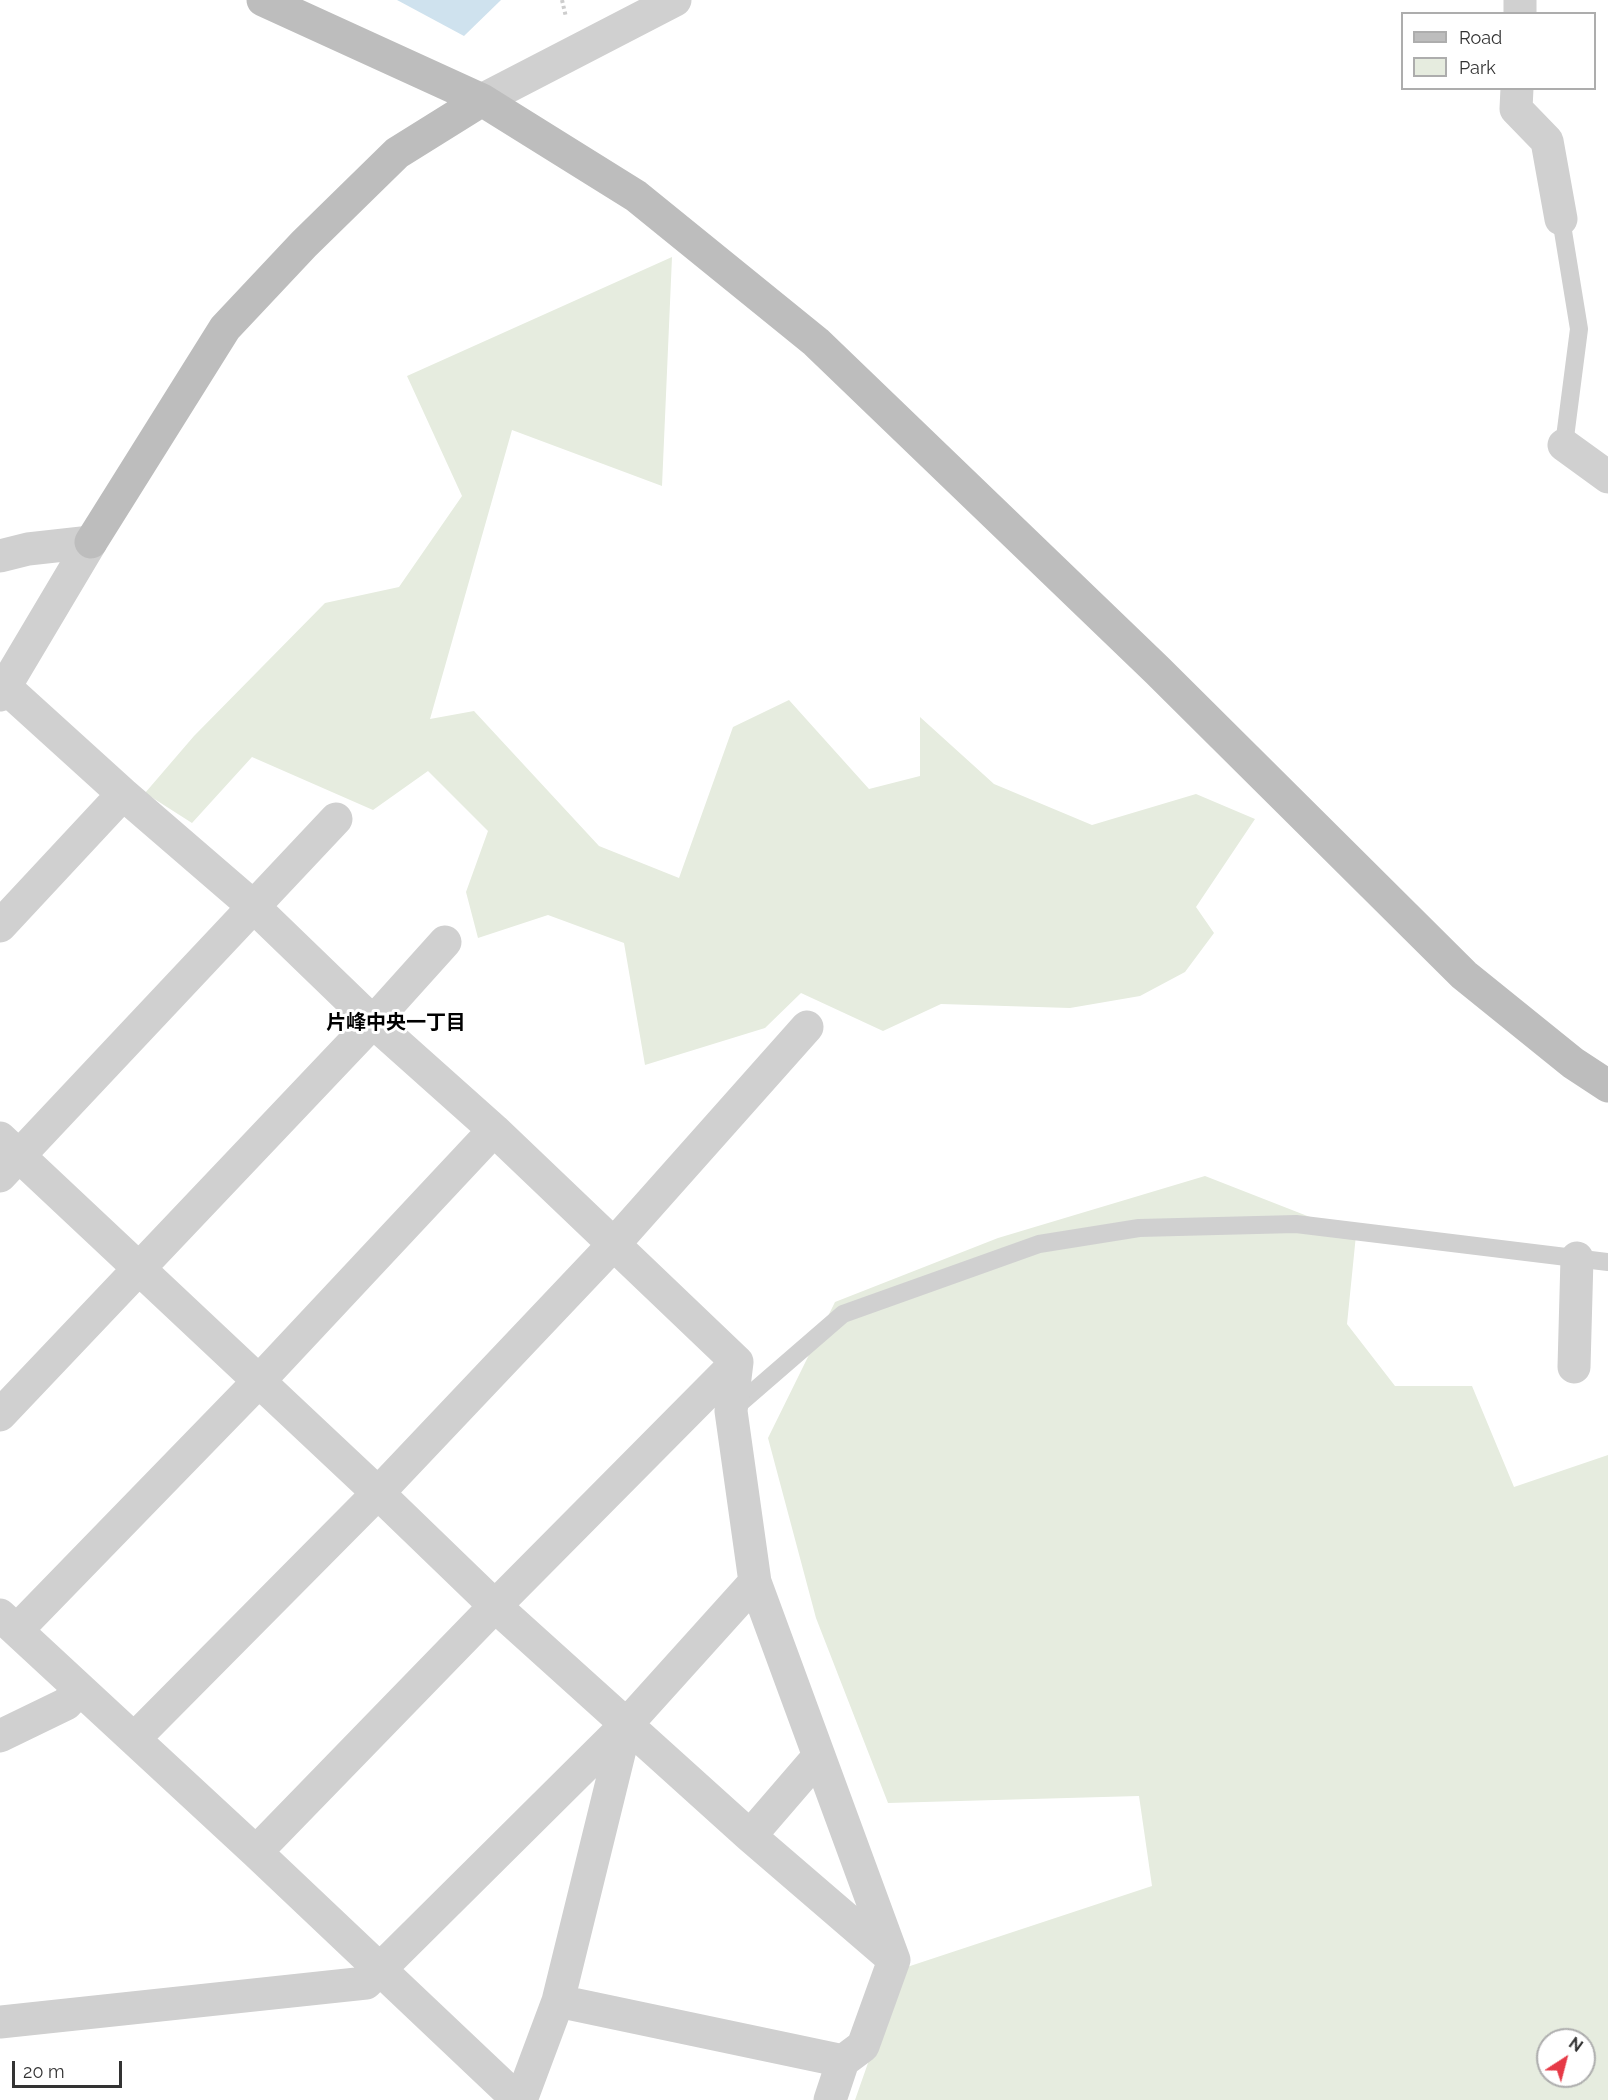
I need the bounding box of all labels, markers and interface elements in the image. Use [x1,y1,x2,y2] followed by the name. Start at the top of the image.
[1401,12,1596,90] legend
[1459,27,1502,48] text: Road
[1459,57,1496,78] text: Park
[326,1011,466,1035] district label: 片峰中央一丁目
[1536,2028,1596,2088] north arrow
[1565,2033,1586,2056] text: N
[15,2049,124,2087] scale bar
[23,2061,65,2082] text: 20 m

